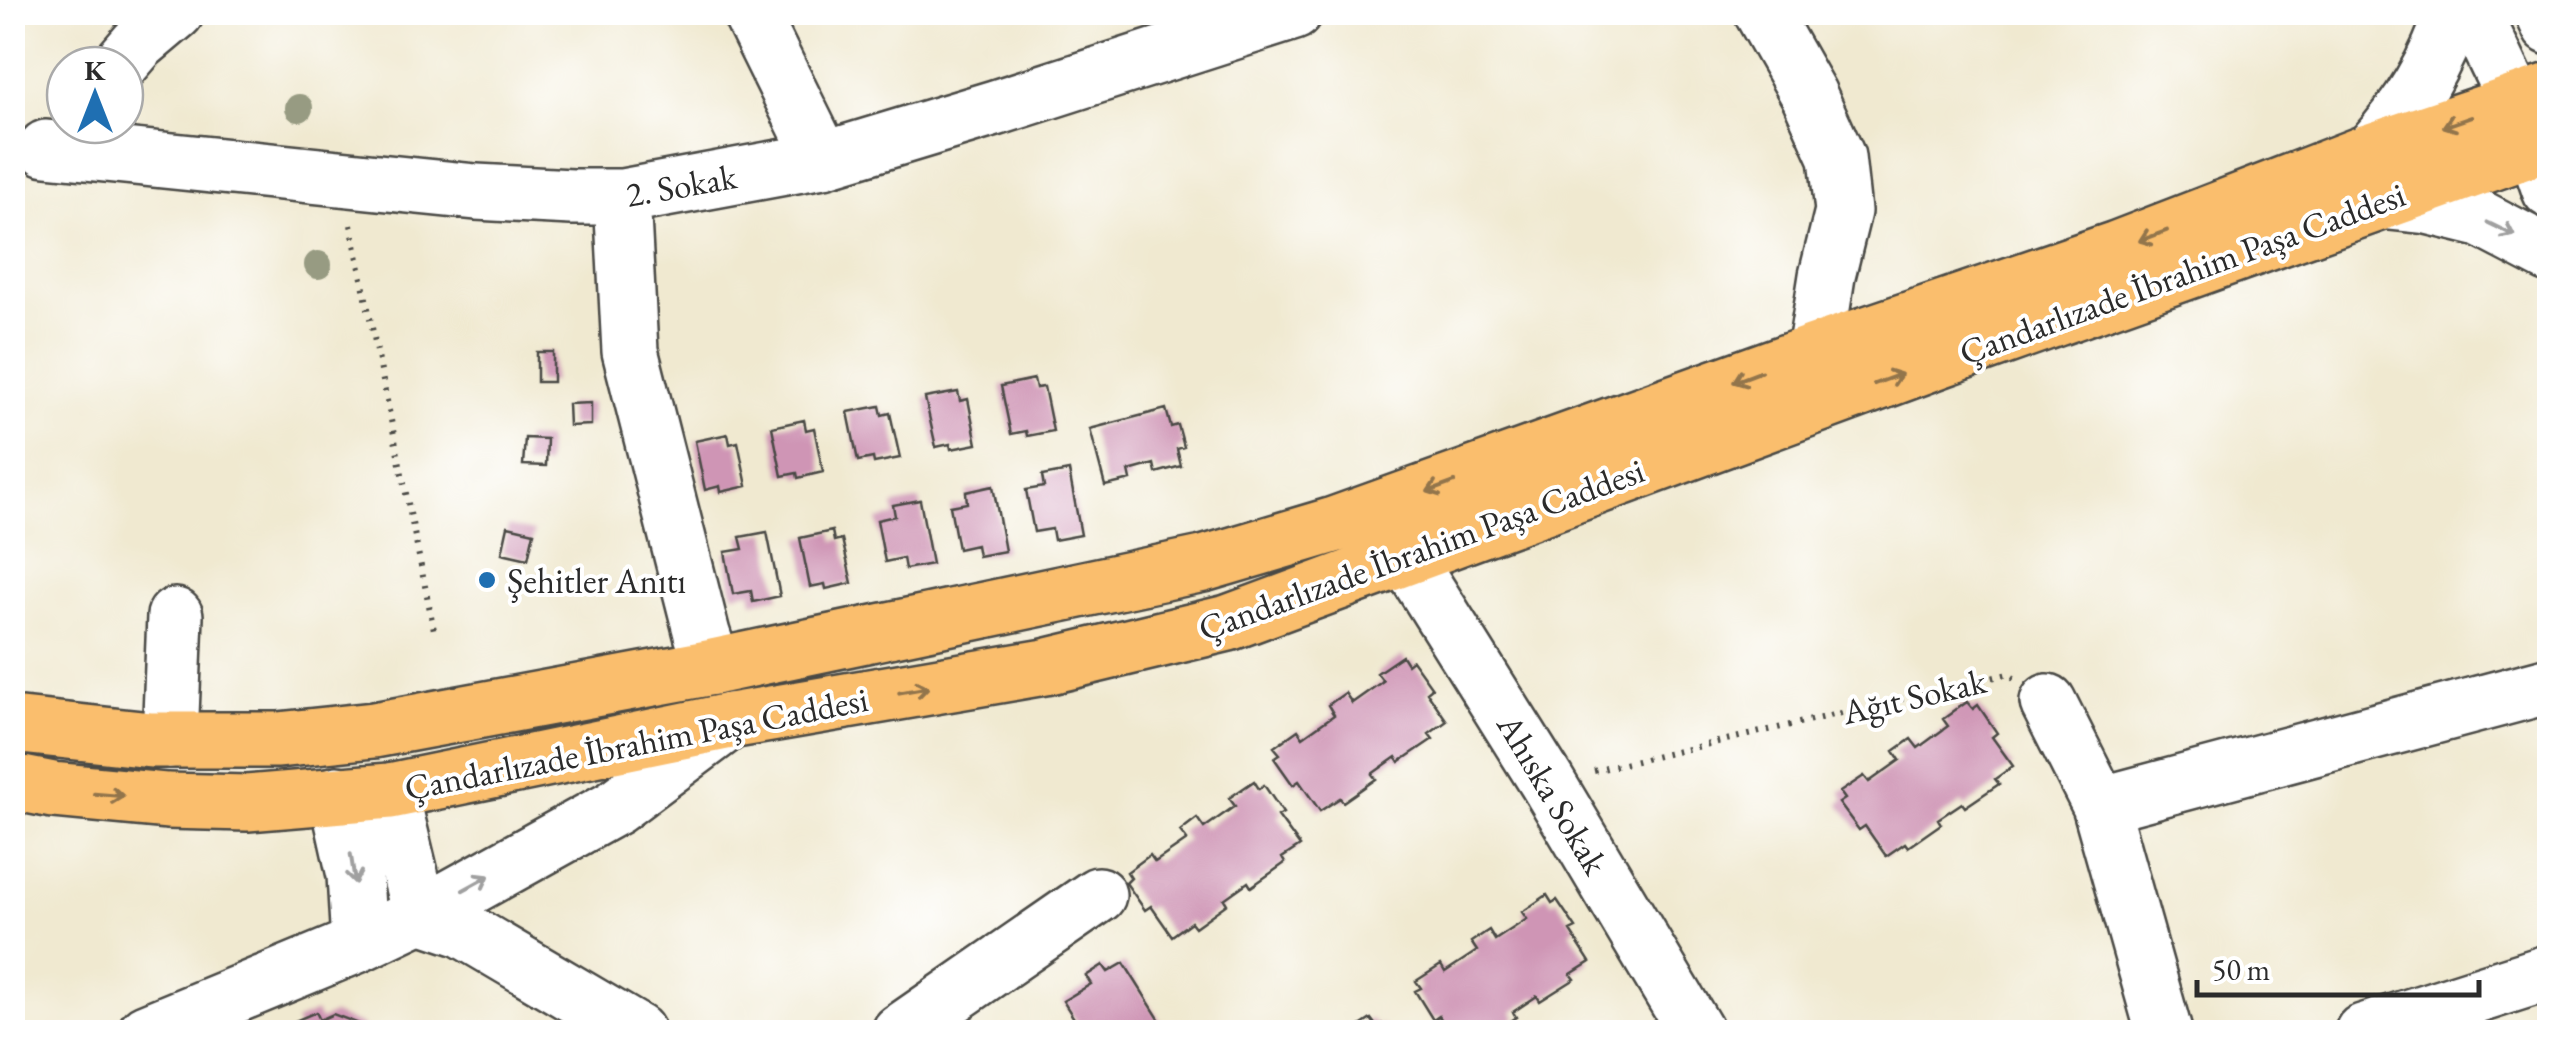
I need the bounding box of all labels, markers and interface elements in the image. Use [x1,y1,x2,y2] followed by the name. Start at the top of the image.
[45,45,145,145] north arrow
[84,52,106,88] text: K
[2443,114,2474,132] one-way arrow
[622,153,740,217] street label: 2. Sokak
[1953,171,2411,375] street label: Çandarlızade İbrahim Paşa Caddesi
[2485,221,2515,240] one-way arrow
[2138,228,2168,246] one-way arrow
[1732,369,1763,387] one-way arrow
[1871,369,1902,387] one-way arrow
[1192,447,1650,651] street label: Çandarlızade İbrahim Paşa Caddesi
[1426,479,1457,497] one-way arrow
[507,558,686,603] place label: Şehitler Anıtı
[476,569,498,591] marker: Şehitler Anıtı
[1837,658,1991,735] street label: Ağıt Sokak
[400,676,872,810] street label: Çandarlızade İbrahim Paşa Caddesi
[897,680,929,699] one-way arrow
[1487,705,1619,883] street label: Ahıska Sokak
[92,786,125,805] one-way arrow
[344,852,363,884] one-way arrow
[461,873,491,893] one-way arrow
[2197,935,2480,997] scale bar
[2212,950,2270,989] text: 50 m

